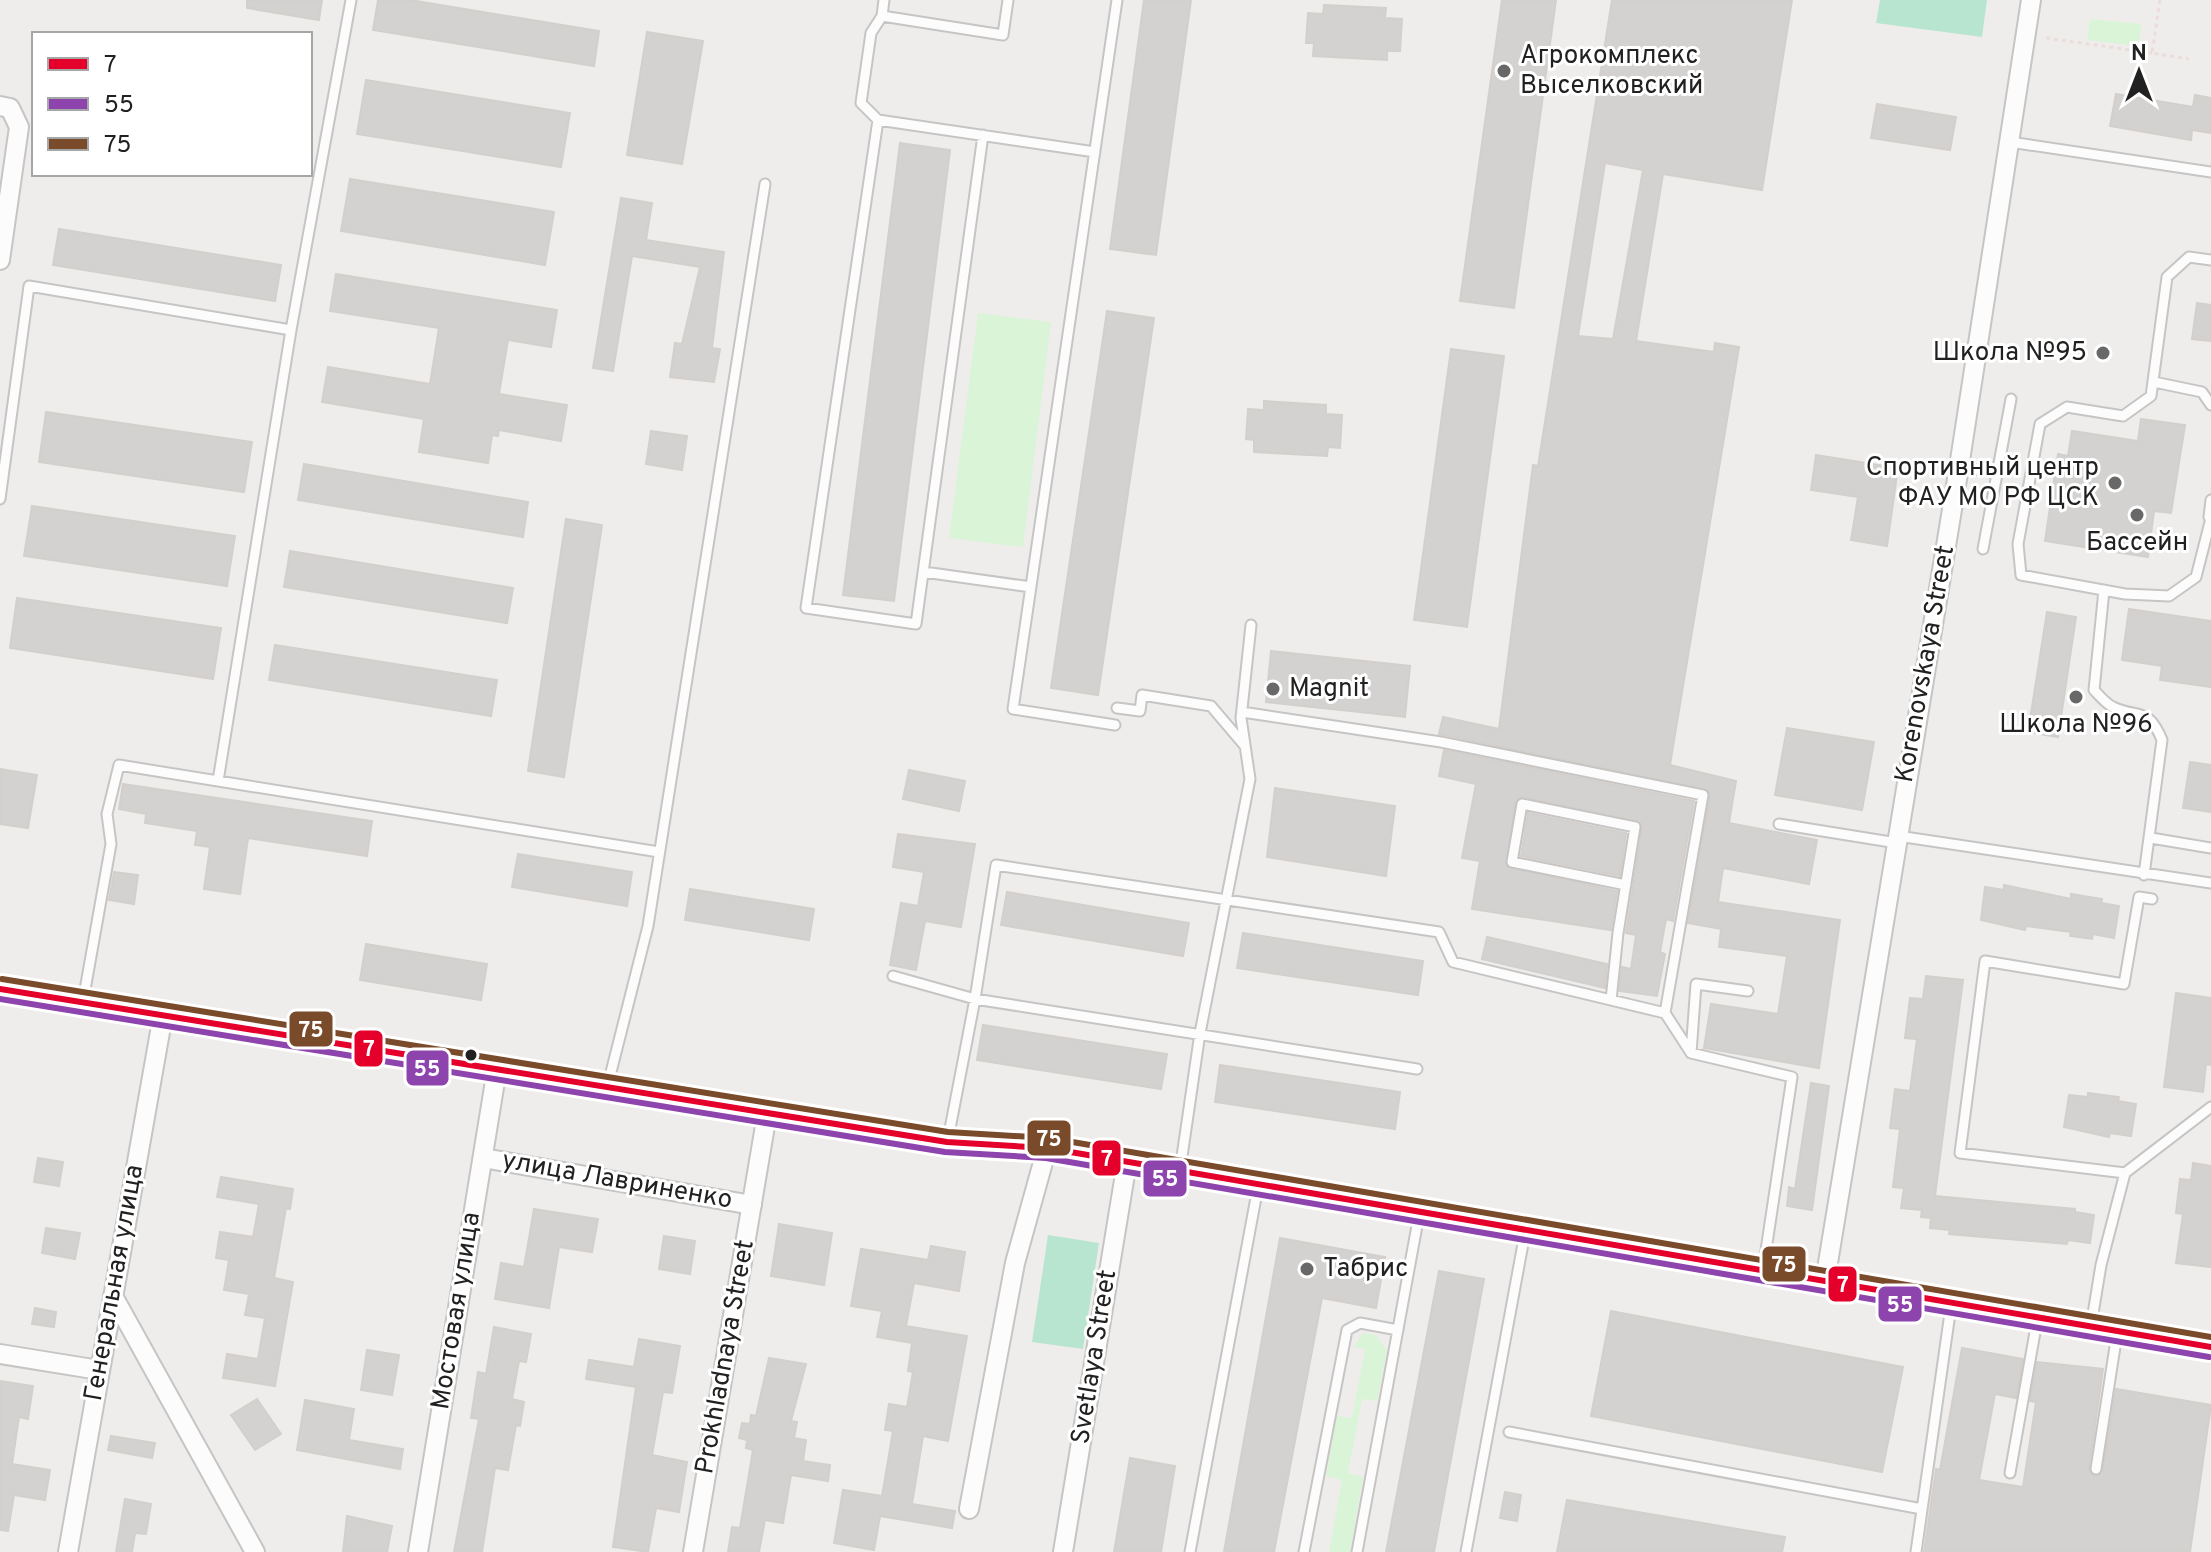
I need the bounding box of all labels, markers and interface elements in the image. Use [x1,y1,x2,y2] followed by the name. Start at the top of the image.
[32,32,312,176] legend
[2099,32,2179,112] north arrow
[1520,40,1703,103] place label: Агрокомплекс Выселковский
[2131,41,2147,68] text: N
[104,51,117,81] text: 7
[1495,62,1513,80] marker: Агрокомплекс Выселковский
[104,91,134,121] text: 55
[104,131,131,161] text: 75
[1933,337,2087,370] place label: Школа №95
[2094,344,2112,362] marker: Школа №95
[1866,452,2099,515] place label: Спортивный центр ФАУ МО РФ ЦСК
[2106,474,2124,492] marker: Спортивный центр ФАУ МО РФ ЦСК
[2128,506,2146,524] marker: Бассейн
[2086,527,2188,560] place label: Бассейн
[1889,543,1963,785] street label: Korenovskaya Street
[1289,673,1369,706] place label: Magnit
[1264,680,1282,698] marker: Magnit
[2067,688,2085,706] marker: Школа №96
[1999,709,2153,742] place label: Школа №96
[288,1010,334,1048] line badge: 75
[298,1018,324,1045] text: 75
[353,1029,384,1068] line badge: 7
[363,1037,375,1064] text: 7
[463,1047,479,1063] unlabelled marker
[405,1049,450,1087] line badge: 55
[414,1057,440,1084] text: 55
[1026,1119,1072,1157] line badge: 75
[1036,1127,1062,1154] text: 75
[1091,1139,1122,1177] line badge: 7
[499,1144,735,1218] street label: улица Лавриненко
[1101,1147,1113,1174] text: 7
[1142,1159,1188,1198] line badge: 55
[78,1162,152,1404] street label: Генеральная улица
[1152,1167,1178,1194] text: 55
[425,1210,489,1412] street label: Мостовая улица
[689,1237,763,1477] street label: Prokhladnaya Street
[1761,1245,1807,1283] line badge: 75
[1323,1253,1408,1286] place label: Табрис
[1771,1253,1797,1280] text: 75
[1298,1260,1316,1278] marker: Табрис
[1827,1265,1858,1303] line badge: 7
[1065,1267,1125,1447] street label: Svetlaya Street
[1837,1273,1849,1300] text: 7
[1877,1285,1923,1323] line badge: 55
[1887,1293,1913,1320] text: 55

